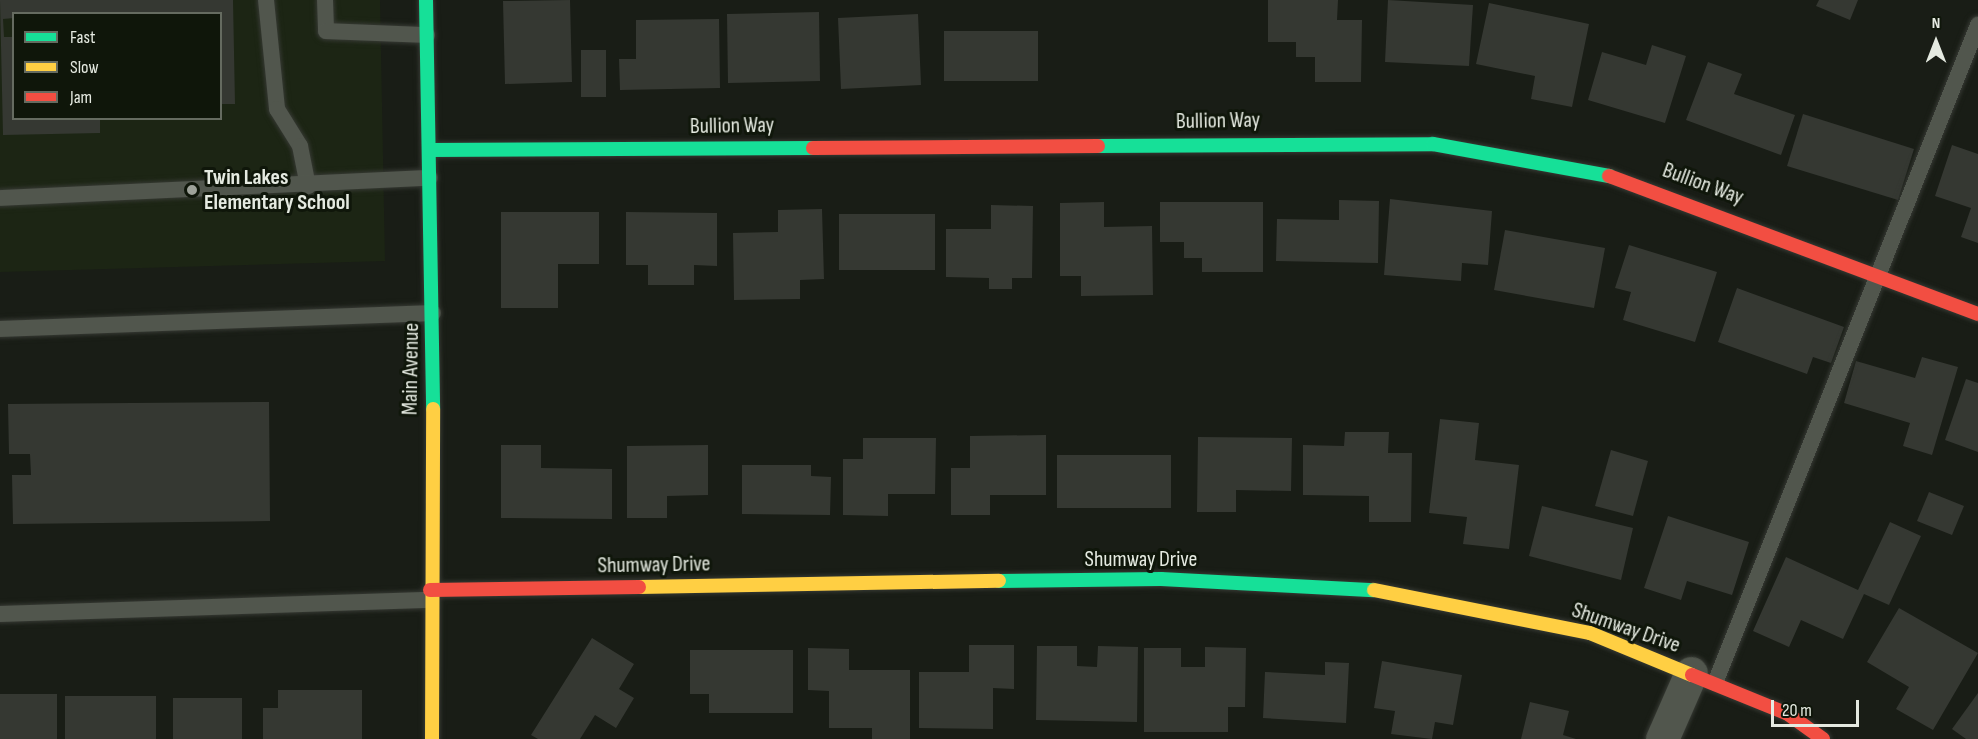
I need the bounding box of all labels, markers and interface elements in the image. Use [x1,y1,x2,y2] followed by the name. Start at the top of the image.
[12,12,222,120] legend
[1906,12,1966,72] north arrow
[1932,14,1940,33] text: N
[70,27,95,48] text: Fast
[70,57,99,78] text: Slow
[70,87,92,108] text: Jam
[1176,107,1260,135] street label: Bullion Way
[690,112,774,140] street label: Bullion Way
[1659,157,1747,211] street label: Bullion Way
[204,164,350,216] place label: Twin Lakes Elementary School
[185,183,199,197] marker: Twin Lakes Elementary School
[397,323,425,415] street label: Main Avenue
[1085,547,1197,573] street label: Shumway Drive
[597,551,711,579] street label: Shumway Drive
[1568,597,1684,659] street label: Shumway Drive
[1774,688,1862,726] scale bar
[1782,700,1812,721] text: 20 m

